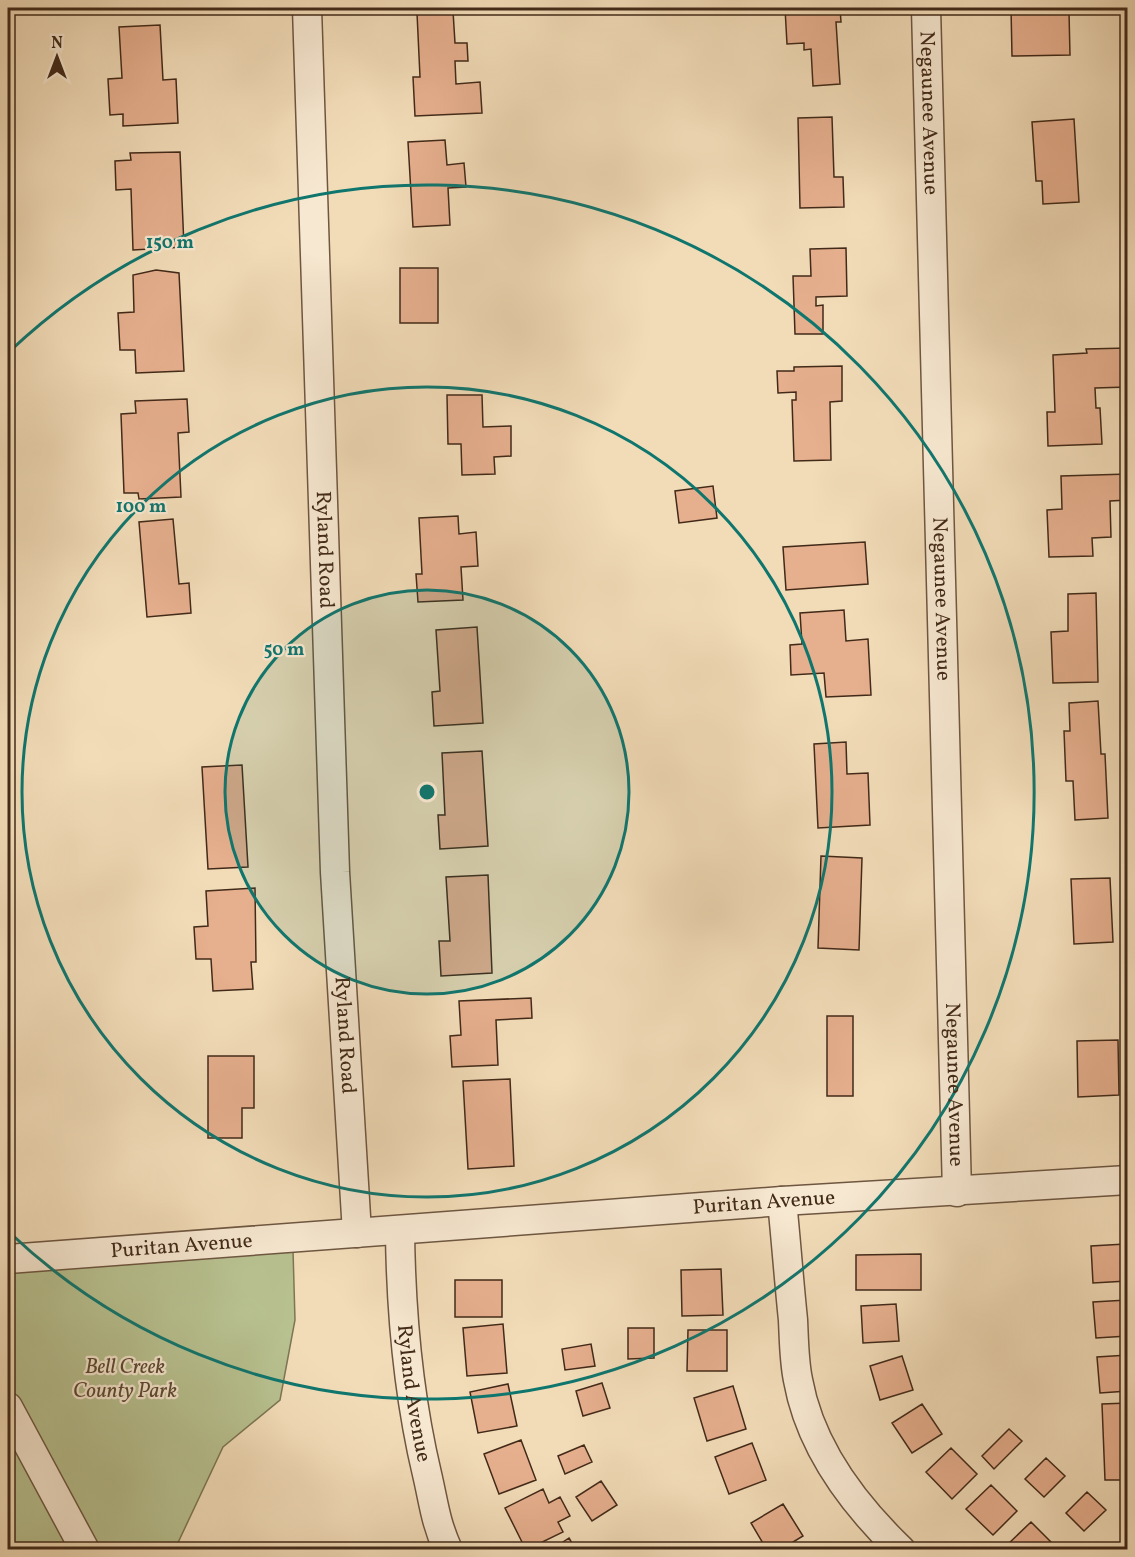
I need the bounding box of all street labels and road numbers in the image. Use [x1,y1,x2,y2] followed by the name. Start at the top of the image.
[912,31,945,195] street label: Negaunee Avenue
[308,490,341,609] street label: Ryland Road
[925,516,958,681] street label: Negaunee Avenue
[327,976,363,1095] street label: Ryland Road
[938,1002,971,1167] street label: Negaunee Avenue
[692,1183,836,1222] street label: Puritan Avenue
[109,1226,254,1266] street label: Puritan Avenue
[390,1323,438,1465] street label: Ryland Avenue

